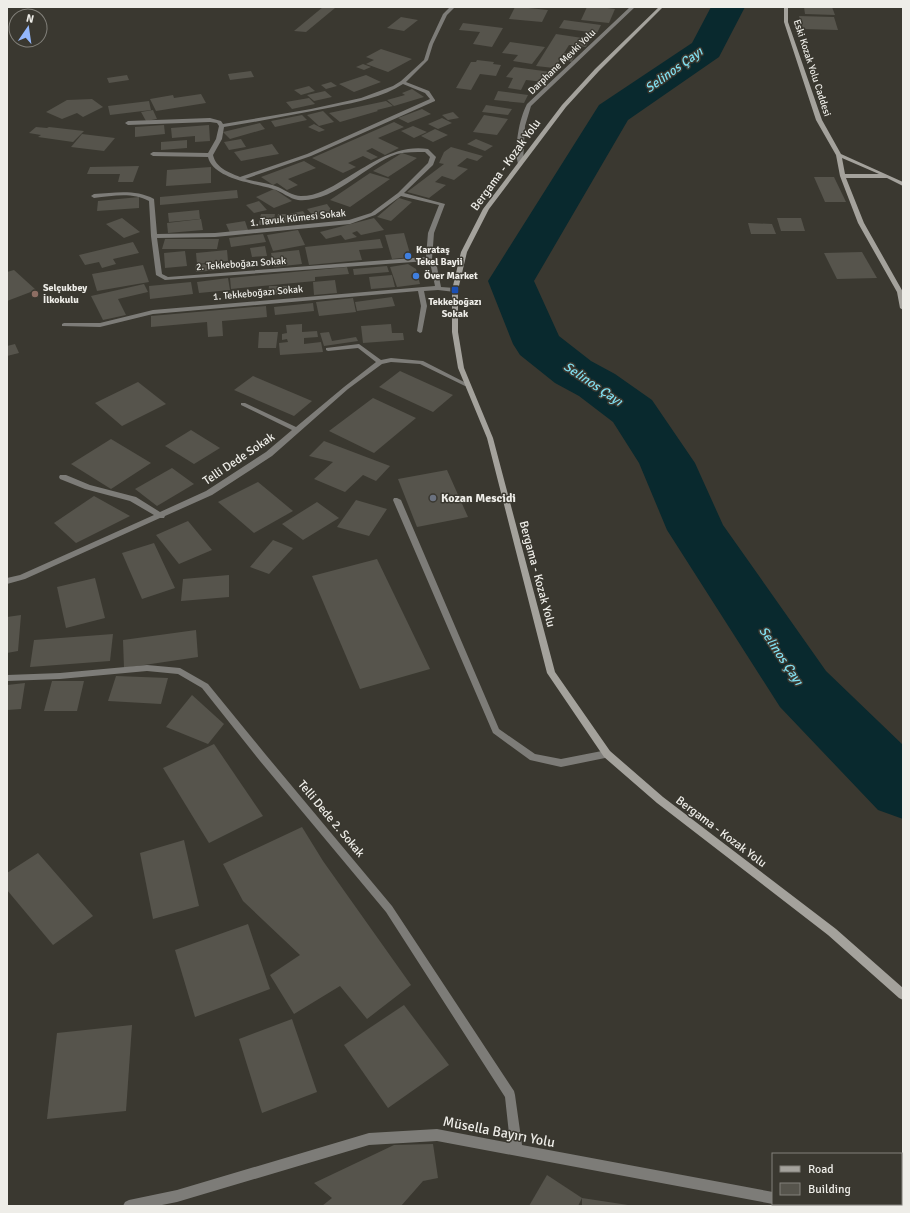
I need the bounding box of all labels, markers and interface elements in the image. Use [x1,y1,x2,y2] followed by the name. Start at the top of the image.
[8,8,48,48] north arrow
[25,12,35,26] text: N
[791,18,833,118] street label: Eski Kozak Yolu Caddesi
[526,27,598,97] street label: Darphane Mevki Yolu
[642,43,706,96] water label: Selinos Çayı
[468,116,544,214] street label: Bergama - Kozak Yolu
[250,207,346,229] street label: 1. Tavuk Kümesi Sokak
[416,244,463,268] place label: Karataş Tekel Bayii
[403,251,413,261] marker: Karataş Tekel Bayii
[196,255,286,273] street label: 2. Tekkeboğazı Sokak
[424,269,478,282] place label: Över Market
[411,271,421,281] marker: Över Market
[43,282,87,306] place label: Selçukbey İlkokulu
[213,283,303,303] street label: 1. Tekkeboğazı Sokak
[450,285,460,295] marker: Tekkeboğazı Sokak
[30,289,40,299] marker: Selçukbey İlkokulu
[429,296,482,320] place label: Tekkeboğazı Sokak
[561,359,626,410] water label: Selinos Çayı
[200,429,278,489] street label: Telli Dede Sokak
[441,491,516,506] place label: Kozan Mescidi
[428,493,438,503] marker: Kozan Mescidi
[516,519,558,629] street label: Bergama - Kozak Yolu
[756,624,807,689] water label: Selinos Çayı
[294,777,368,861] street label: Telli Dede 2. Sokak
[673,793,769,871] street label: Bergama - Kozak Yolu
[442,1113,556,1151] street label: Müsella Bayırı Yolu
[772,1153,902,1205] legend
[808,1162,834,1177] text: Road
[808,1182,851,1197] text: Building

